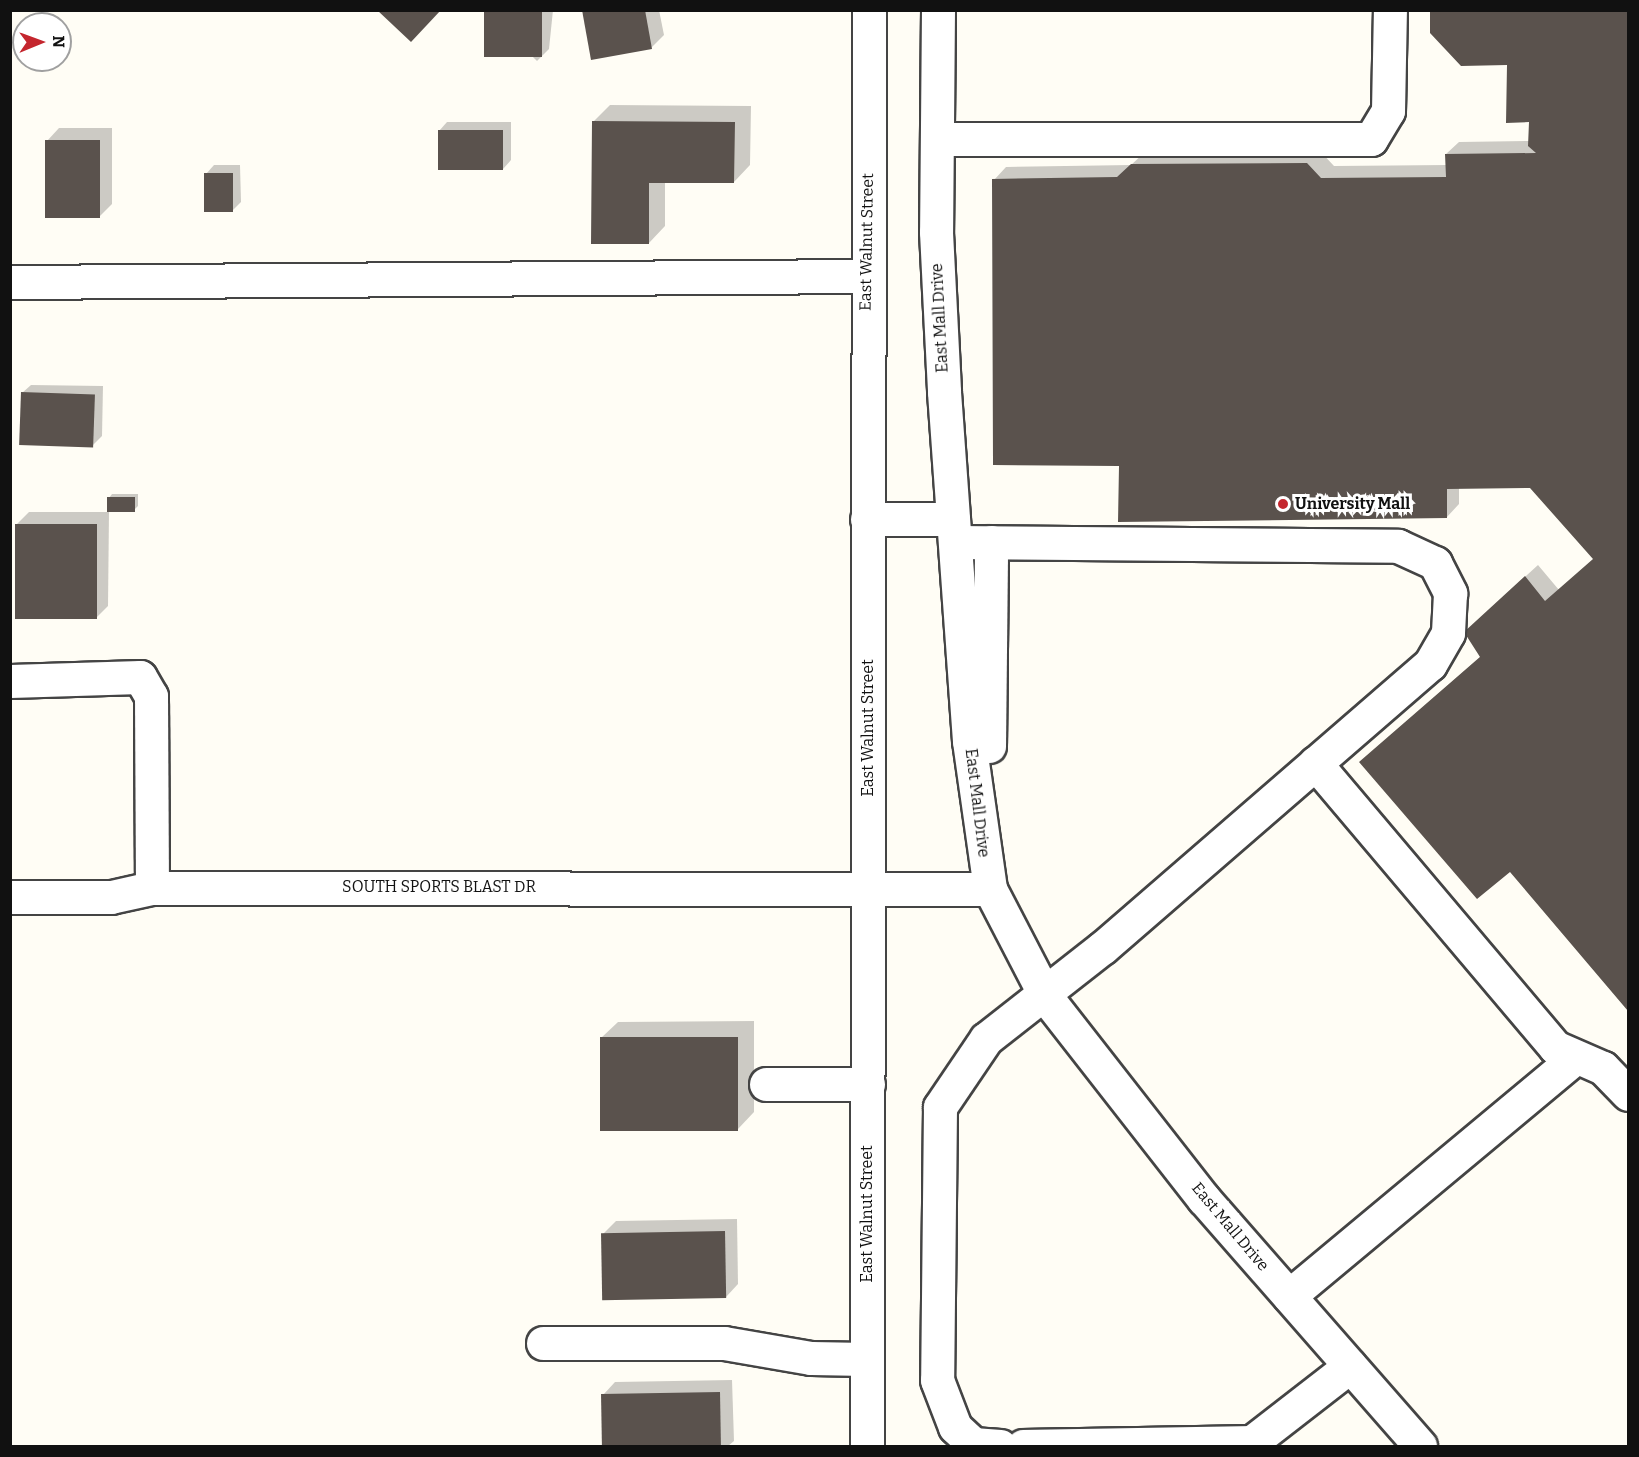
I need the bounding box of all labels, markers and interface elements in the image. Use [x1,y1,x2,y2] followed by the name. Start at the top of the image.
[12,12,72,72] north arrow
[49,35,68,48] text: N
[856,173,878,311] street label: East Walnut Street
[928,263,952,373] street label: East Mall Drive
[1295,494,1410,514] place label: University Mall
[1276,497,1290,511] marker: University Mall
[858,659,878,797] street label: East Walnut Street
[961,747,993,859] street label: East Mall Drive
[342,877,536,897] street label: SOUTH SPORTS BLAST DR
[857,1145,877,1283] street label: East Walnut Street
[1187,1179,1273,1275] street label: East Mall Drive

